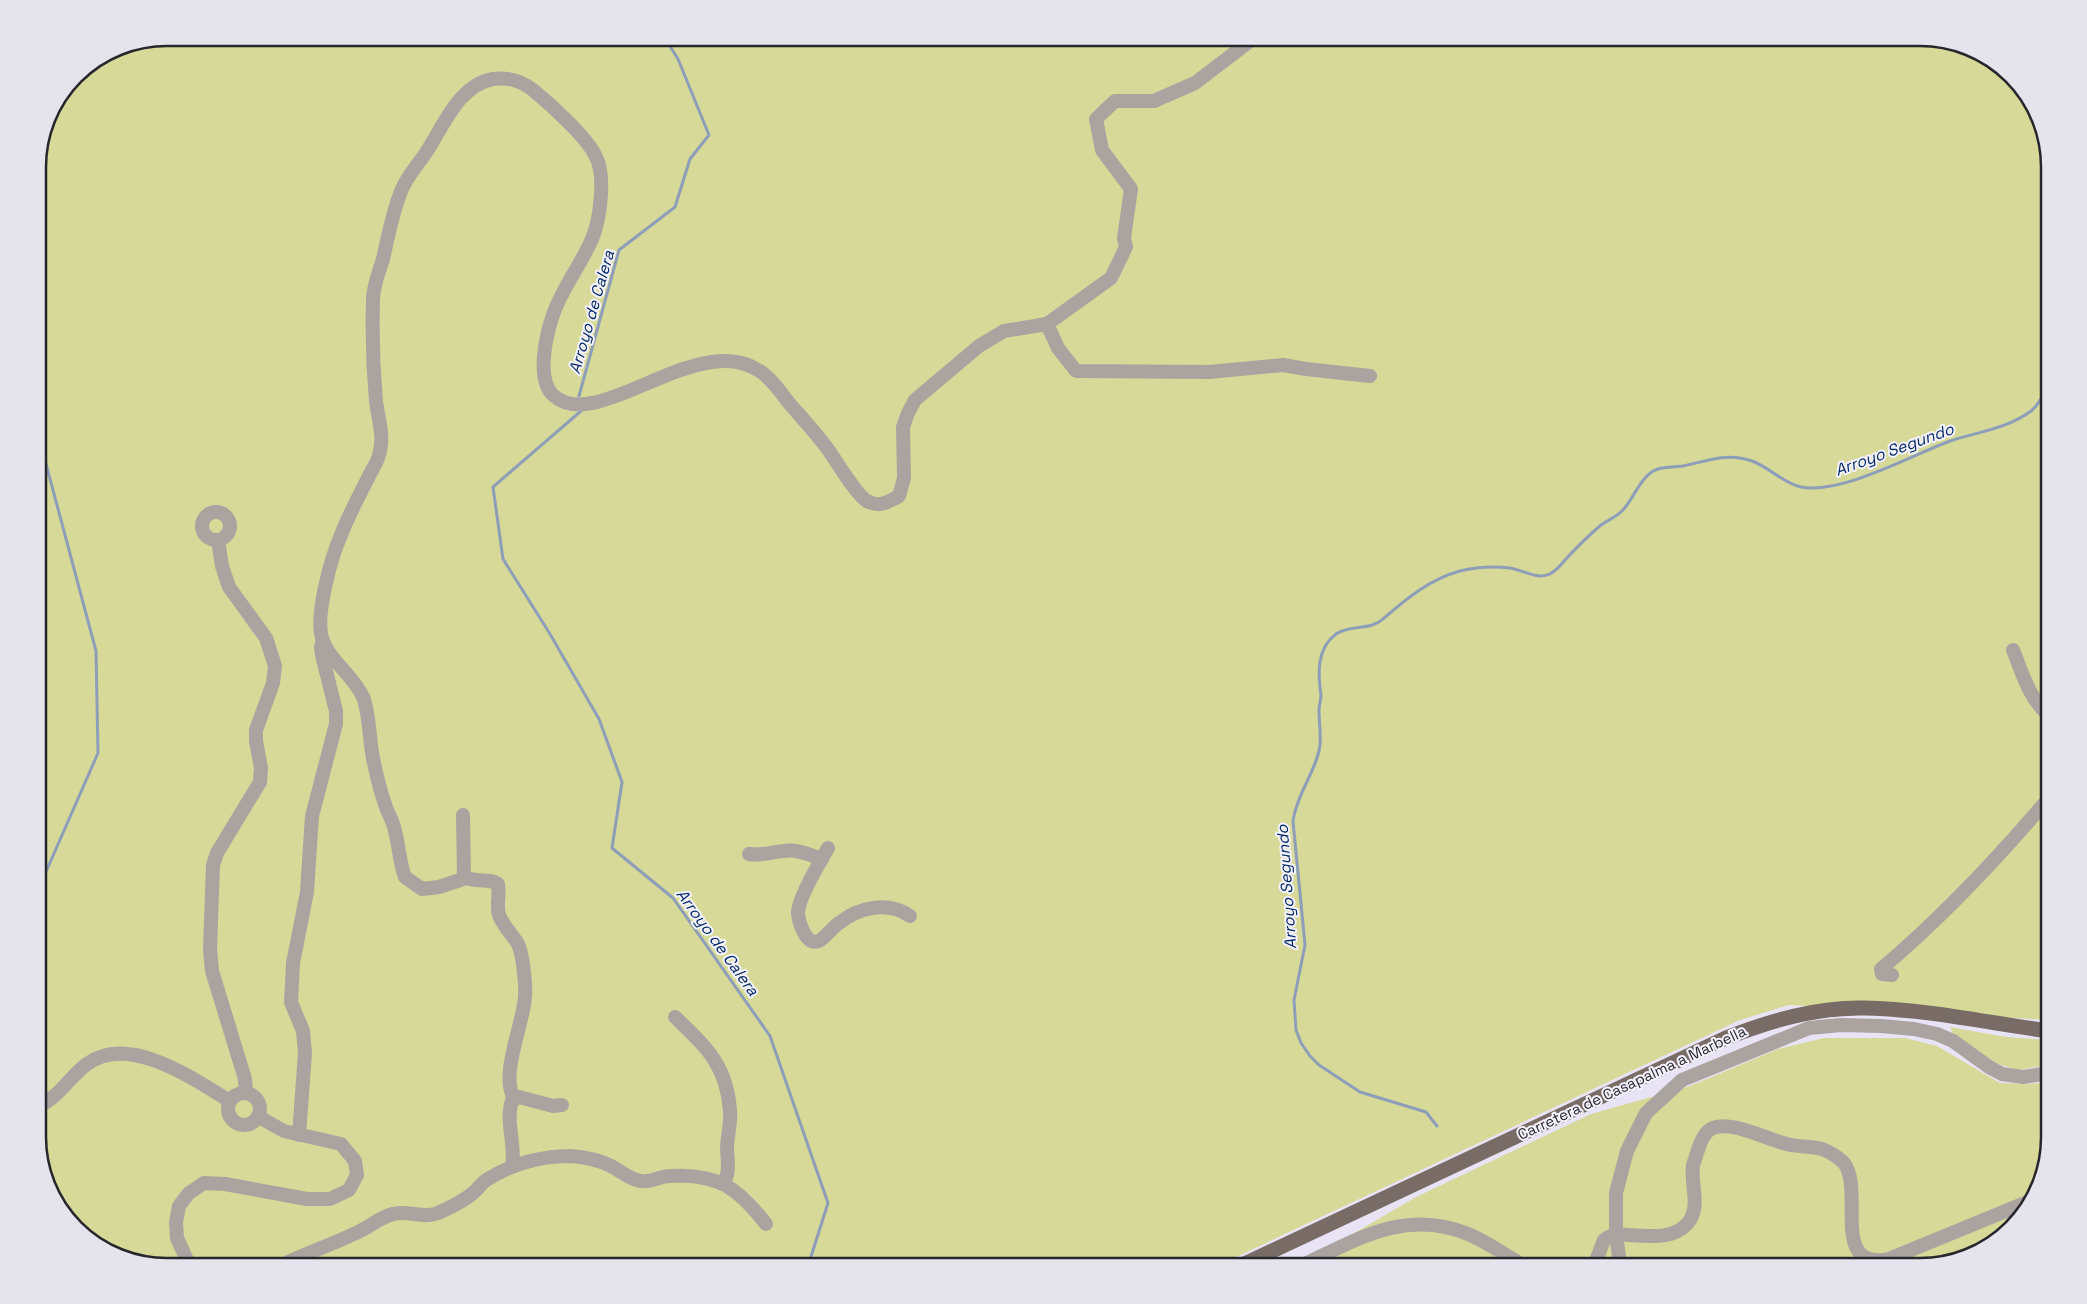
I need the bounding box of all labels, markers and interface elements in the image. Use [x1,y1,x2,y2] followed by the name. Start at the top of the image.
[564,247,619,376] water label: Arroyo de Calera
[1832,418,1957,481] water label: Arroyo Segundo
[1272,823,1301,950] water label: Arroyo Segundo
[672,885,764,1001] water label: Arroyo de Calera
[1515,1021,1749,1144] street label: Carretera de Casapalma a Marbella

